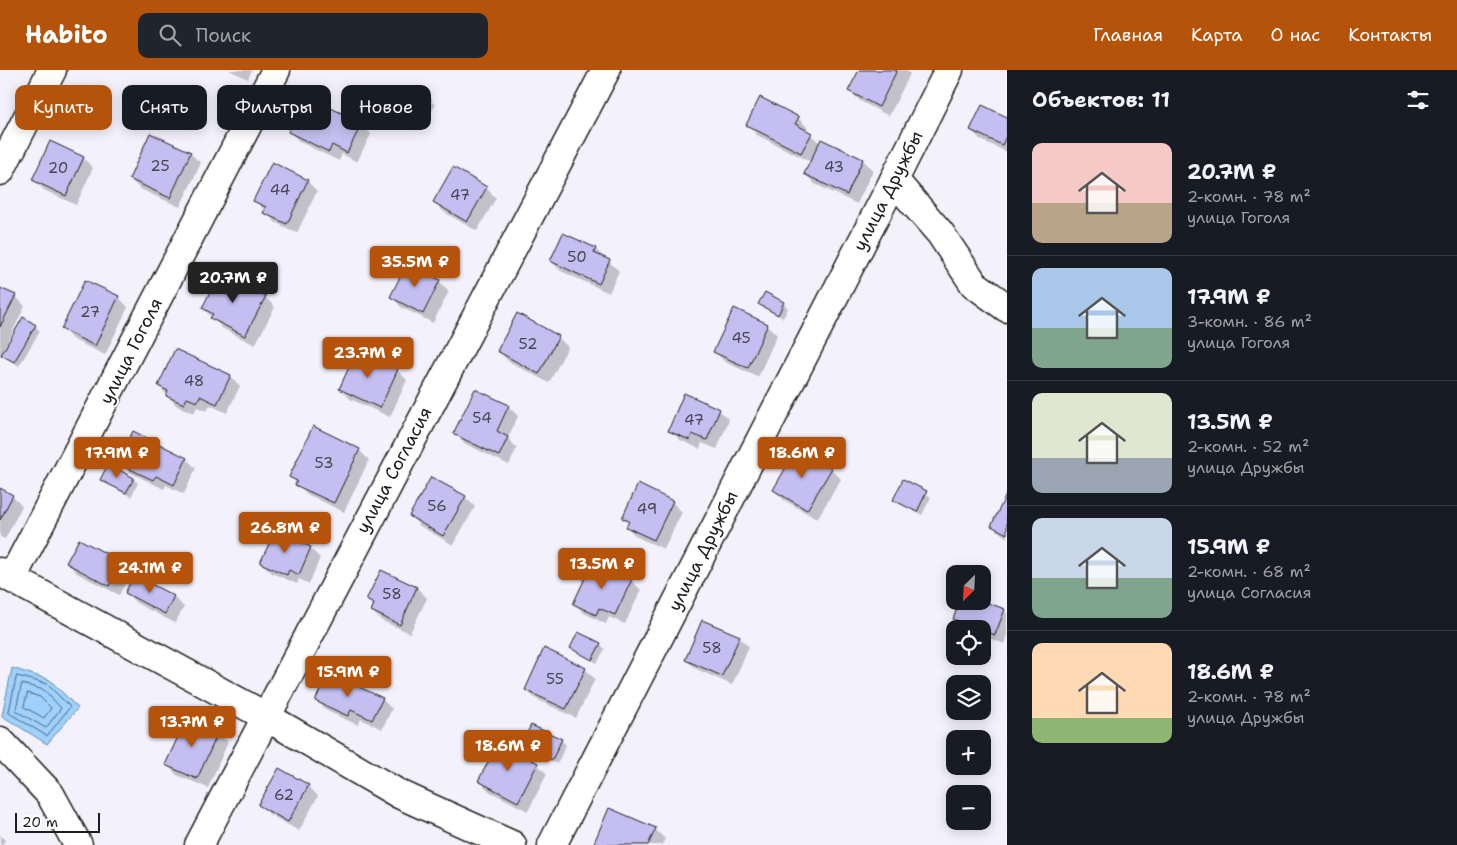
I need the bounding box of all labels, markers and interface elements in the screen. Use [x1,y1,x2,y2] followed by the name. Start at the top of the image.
[138,13,488,58] search box
[25,19,108,51] text: Habito
[156,21,184,49] icon: search
[196,23,251,48] text: Поиск
[1093,23,1163,47] text: Главная
[1191,23,1243,47] text: Карта
[1271,23,1320,47] text: О нас
[1348,23,1432,47] text: Контакты
[15,85,112,130] chip: Купить
[122,85,207,130] chip: Снять
[217,85,331,130] chip: Фильтры
[341,85,431,130] chip: Новое
[1032,86,1170,114] text: Объектов: 11
[1404,86,1432,114] icon: filters
[847,127,929,255] street label: улица Дружбы
[150,156,170,176] house number: 25
[824,157,844,177] house number: 43
[48,158,68,178] house number: 20
[1187,158,1277,186] text: 20.7M ₽
[1072,163,1132,223] icon: home
[270,180,290,200] house number: 44
[450,185,470,205] house number: 47
[1187,186,1311,207] text: 2-комн. · 78 m²
[1187,207,1290,228] text: улица Гоголя
[369,246,461,288] pin: 35.5M ₽
[567,247,587,267] house number: 50
[381,251,449,272] text: 35.5M ₽
[187,262,279,304] pin: 20.7M ₽
[199,267,267,288] text: 20.7M ₽
[1187,283,1271,311] text: 17.9M ₽
[1072,288,1132,348] icon: home
[94,294,168,408] street label: улица Гоголя
[80,302,100,322] house number: 27
[1187,311,1312,332] text: 3-комн. · 86 m²
[731,328,751,348] house number: 45
[1187,332,1290,353] text: улица Гоголя
[519,334,537,354] house number: 52
[322,336,414,379] pin: 23.7M ₽
[334,342,402,363] text: 23.7M ₽
[184,371,204,391] house number: 48
[351,403,437,537] street label: улица Согласия
[472,408,492,428] house number: 54
[1187,408,1273,436] text: 13.5M ₽
[684,410,704,430] house number: 47
[1072,413,1132,473] icon: home
[71,436,163,479] pin: 17.9M ₽
[756,436,848,479] pin: 18.6M ₽
[1187,436,1309,457] text: 2-комн. · 52 m²
[85,442,149,463] text: 17.9M ₽
[769,442,835,463] text: 18.6M ₽
[315,453,334,473] house number: 53
[1187,457,1304,478] text: улица Дружбы
[662,487,744,615] street label: улица Дружбы
[427,496,447,516] house number: 56
[637,499,657,519] house number: 49
[239,512,331,554] pin: 26.8M ₽
[250,517,320,538] text: 26.8M ₽
[1187,533,1270,561] text: 15.9M ₽
[1072,538,1132,598] icon: home
[556,548,648,590] pin: 13.5M ₽
[104,552,196,594] pin: 24.1M ₽
[569,553,635,574] text: 13.5M ₽
[118,557,182,578] text: 24.1M ₽
[1187,561,1311,582] text: 2-комн. · 68 m²
[946,565,991,610] north arrow
[946,565,991,830] map controls
[1187,582,1312,603] text: улица Согласия
[382,584,402,604] house number: 58
[946,620,991,665] button: locate
[702,638,722,658] house number: 58
[302,656,394,698] pin: 15.9M ₽
[1187,658,1274,686] text: 18.6M ₽
[316,661,380,682] text: 15.9M ₽
[1072,663,1132,723] icon: home
[546,669,564,689] house number: 55
[946,675,991,720] button: layers
[1187,686,1311,707] text: 2-комн. · 78 m²
[146,706,238,748] pin: 13.7M ₽
[1187,707,1304,728] text: улица Дружбы
[160,711,224,732] text: 13.7M ₽
[462,730,554,772] pin: 18.6M ₽
[946,730,991,775] button: +
[475,735,541,756] text: 18.6M ₽
[274,785,294,805] house number: 62
[946,785,991,830] button: −
[15,810,100,833] scale bar
[22,813,58,831] text: 20 m

